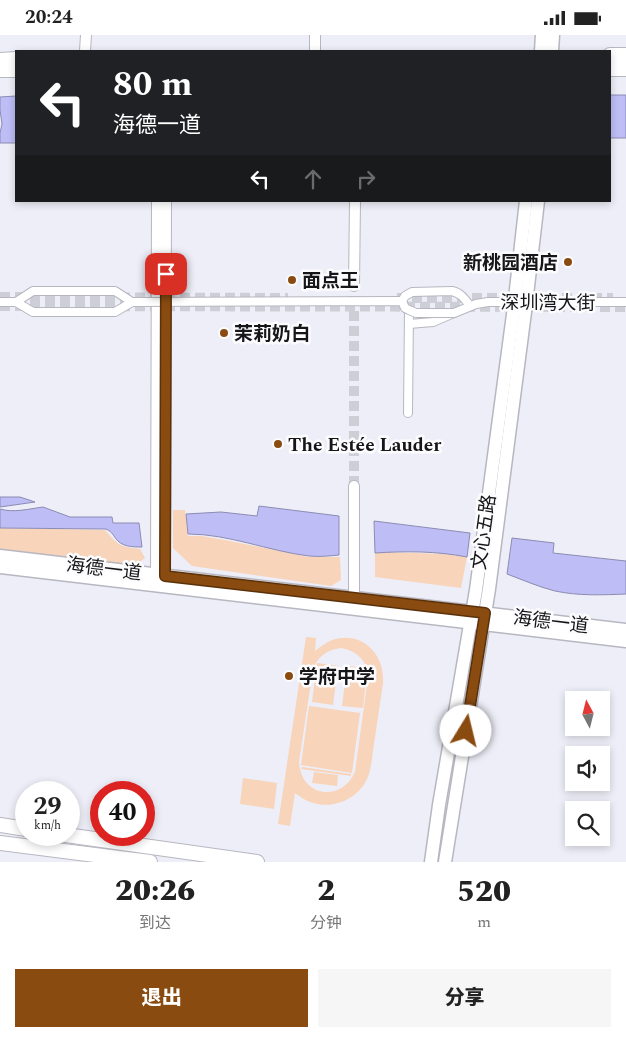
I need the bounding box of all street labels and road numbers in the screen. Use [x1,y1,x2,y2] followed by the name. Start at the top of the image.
[500,289,596,318] street label: 深圳湾大街
[465,493,504,572] street label: 文心五路
[64,550,143,589] street label: 海德一道
[511,603,590,642] street label: 海德一道

